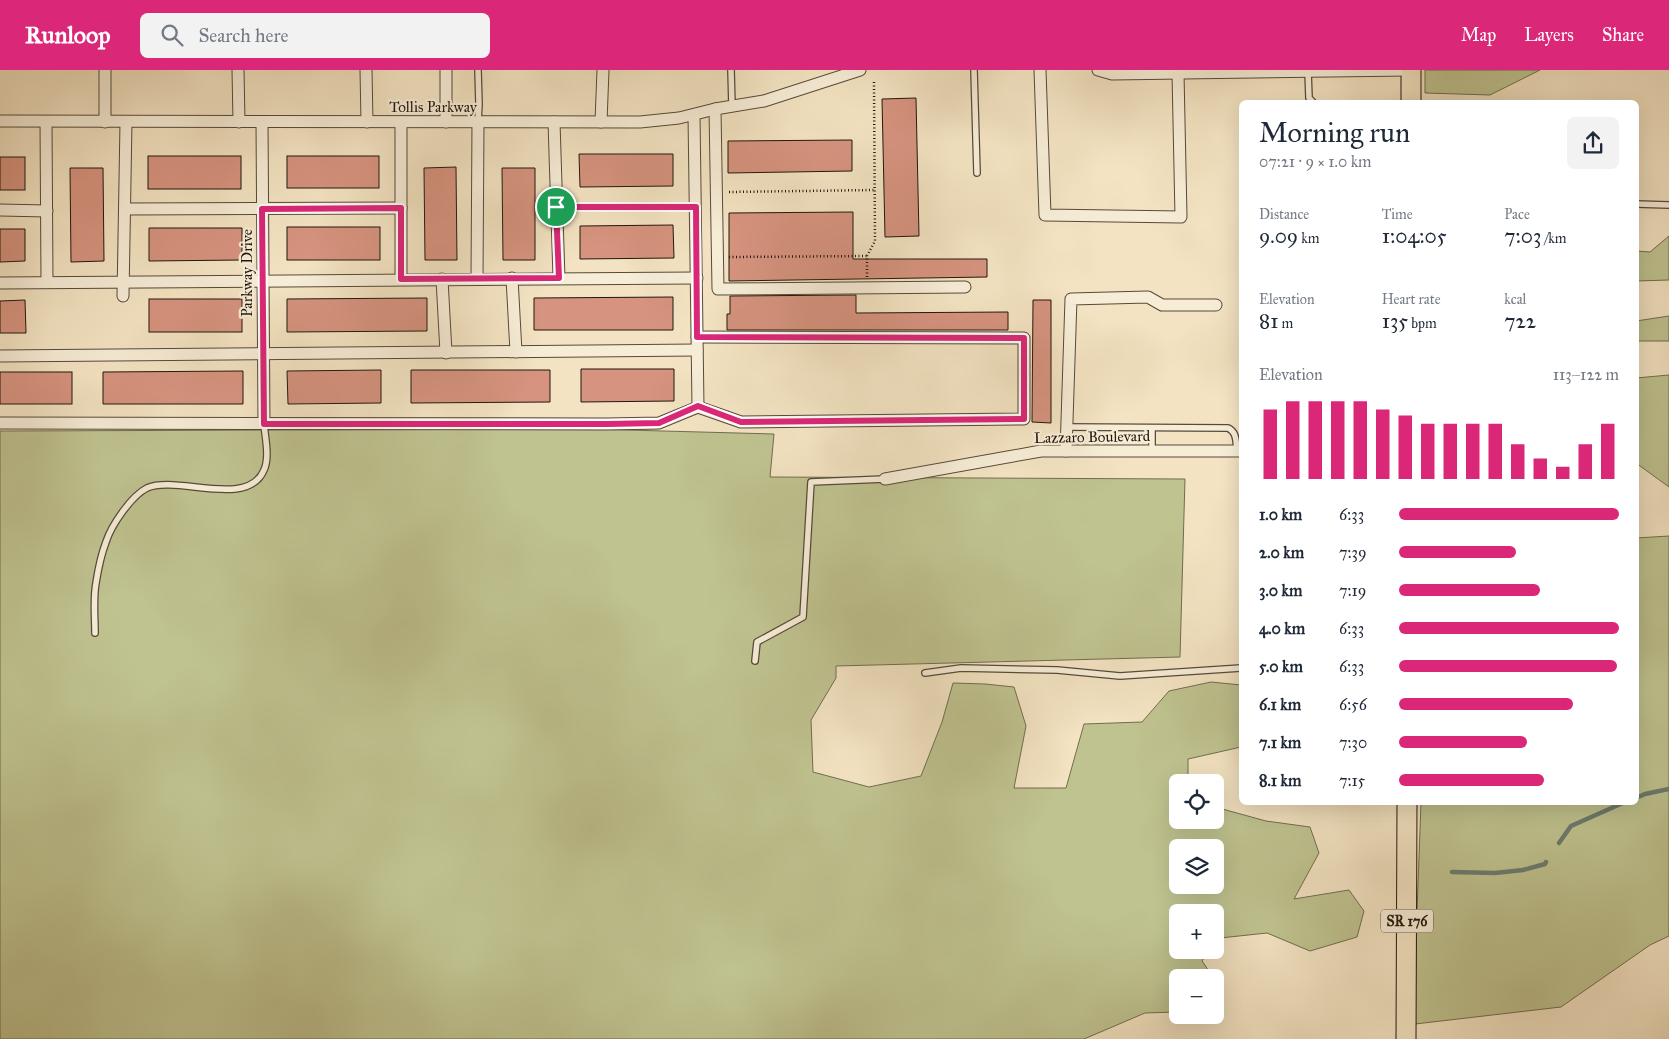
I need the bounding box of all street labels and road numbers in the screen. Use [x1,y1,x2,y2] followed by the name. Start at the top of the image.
[389,98,478,116] street label: Tollis Parkway
[238,229,256,317] street label: Parkway Drive
[1034,427,1151,447] street label: Lazzaro Boulevard
[1381,909,1433,932] road number: SR 176

